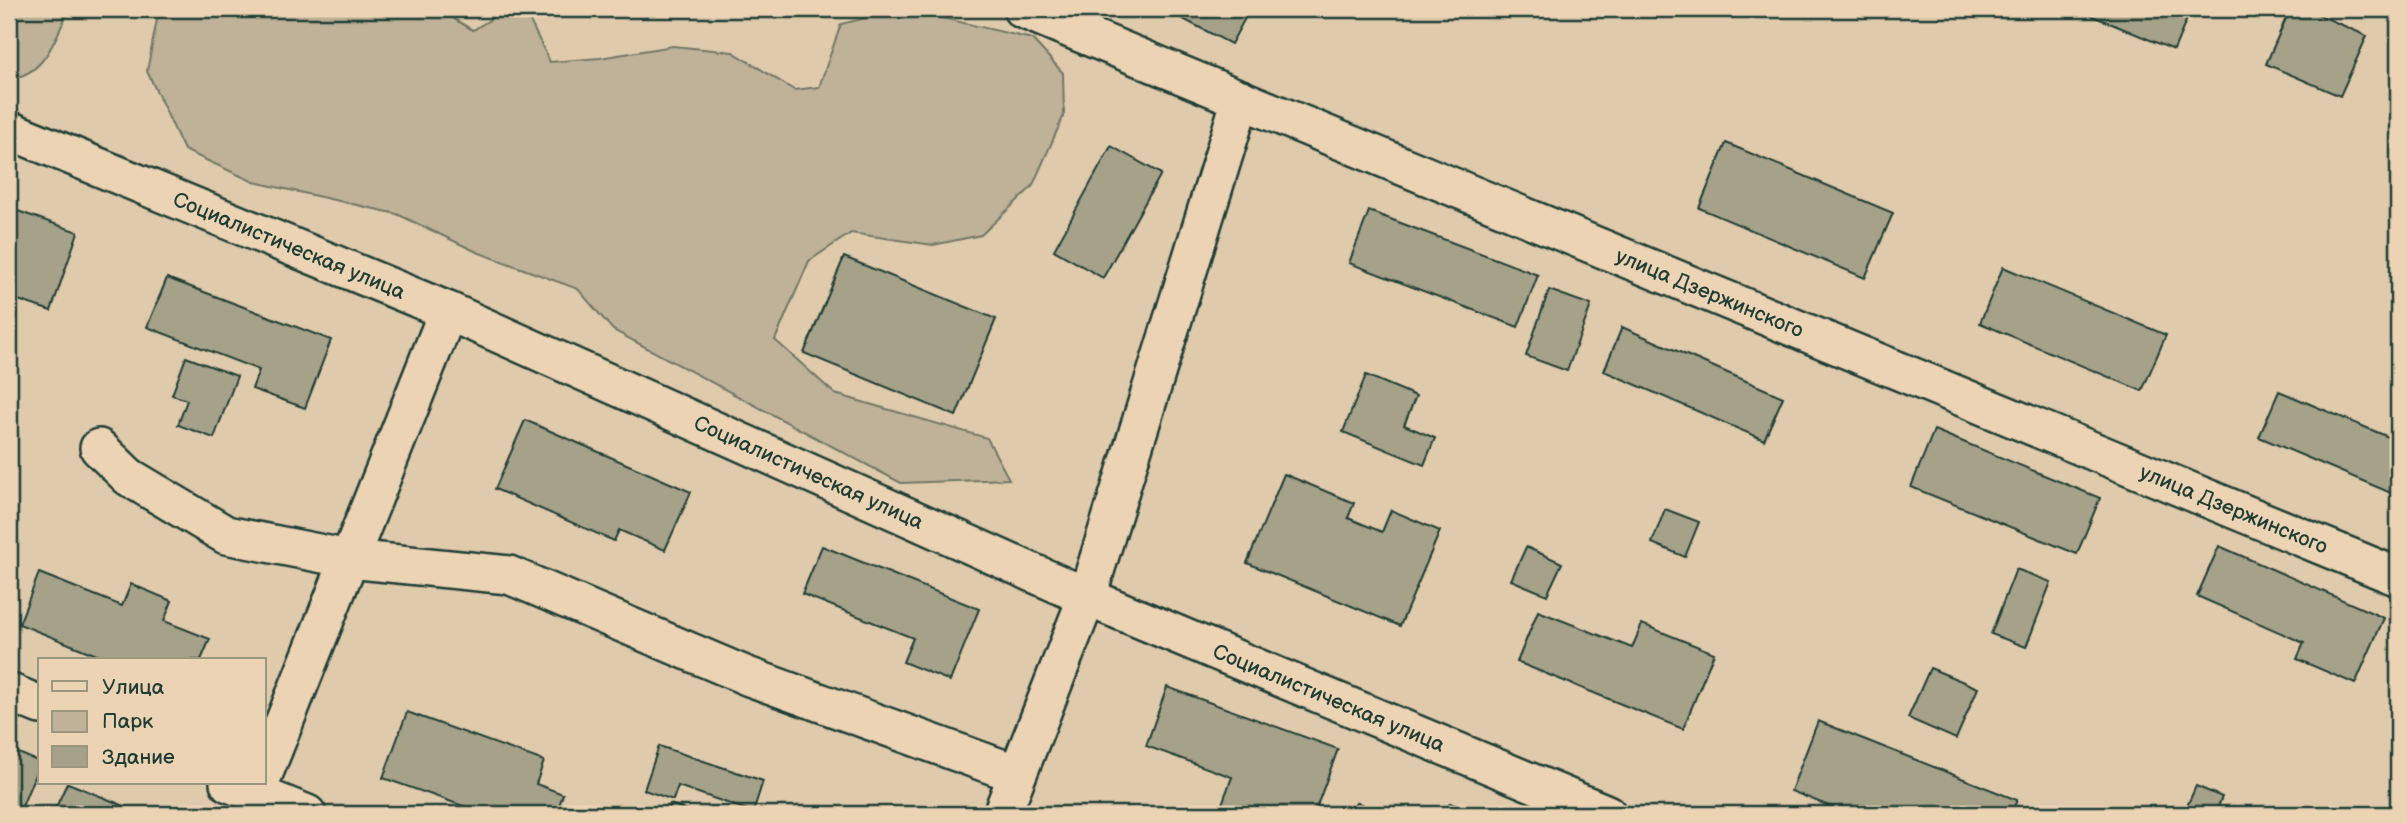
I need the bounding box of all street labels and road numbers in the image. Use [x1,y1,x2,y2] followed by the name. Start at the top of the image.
[169,187,409,305] street label: Социалистическая улица
[1612,243,1807,343] street label: улица Дзержинского
[690,410,928,535] street label: Социалистическая улица
[2136,459,2332,559] street label: улица Дзержинского
[1209,638,1449,758] street label: Социалистическая улица

